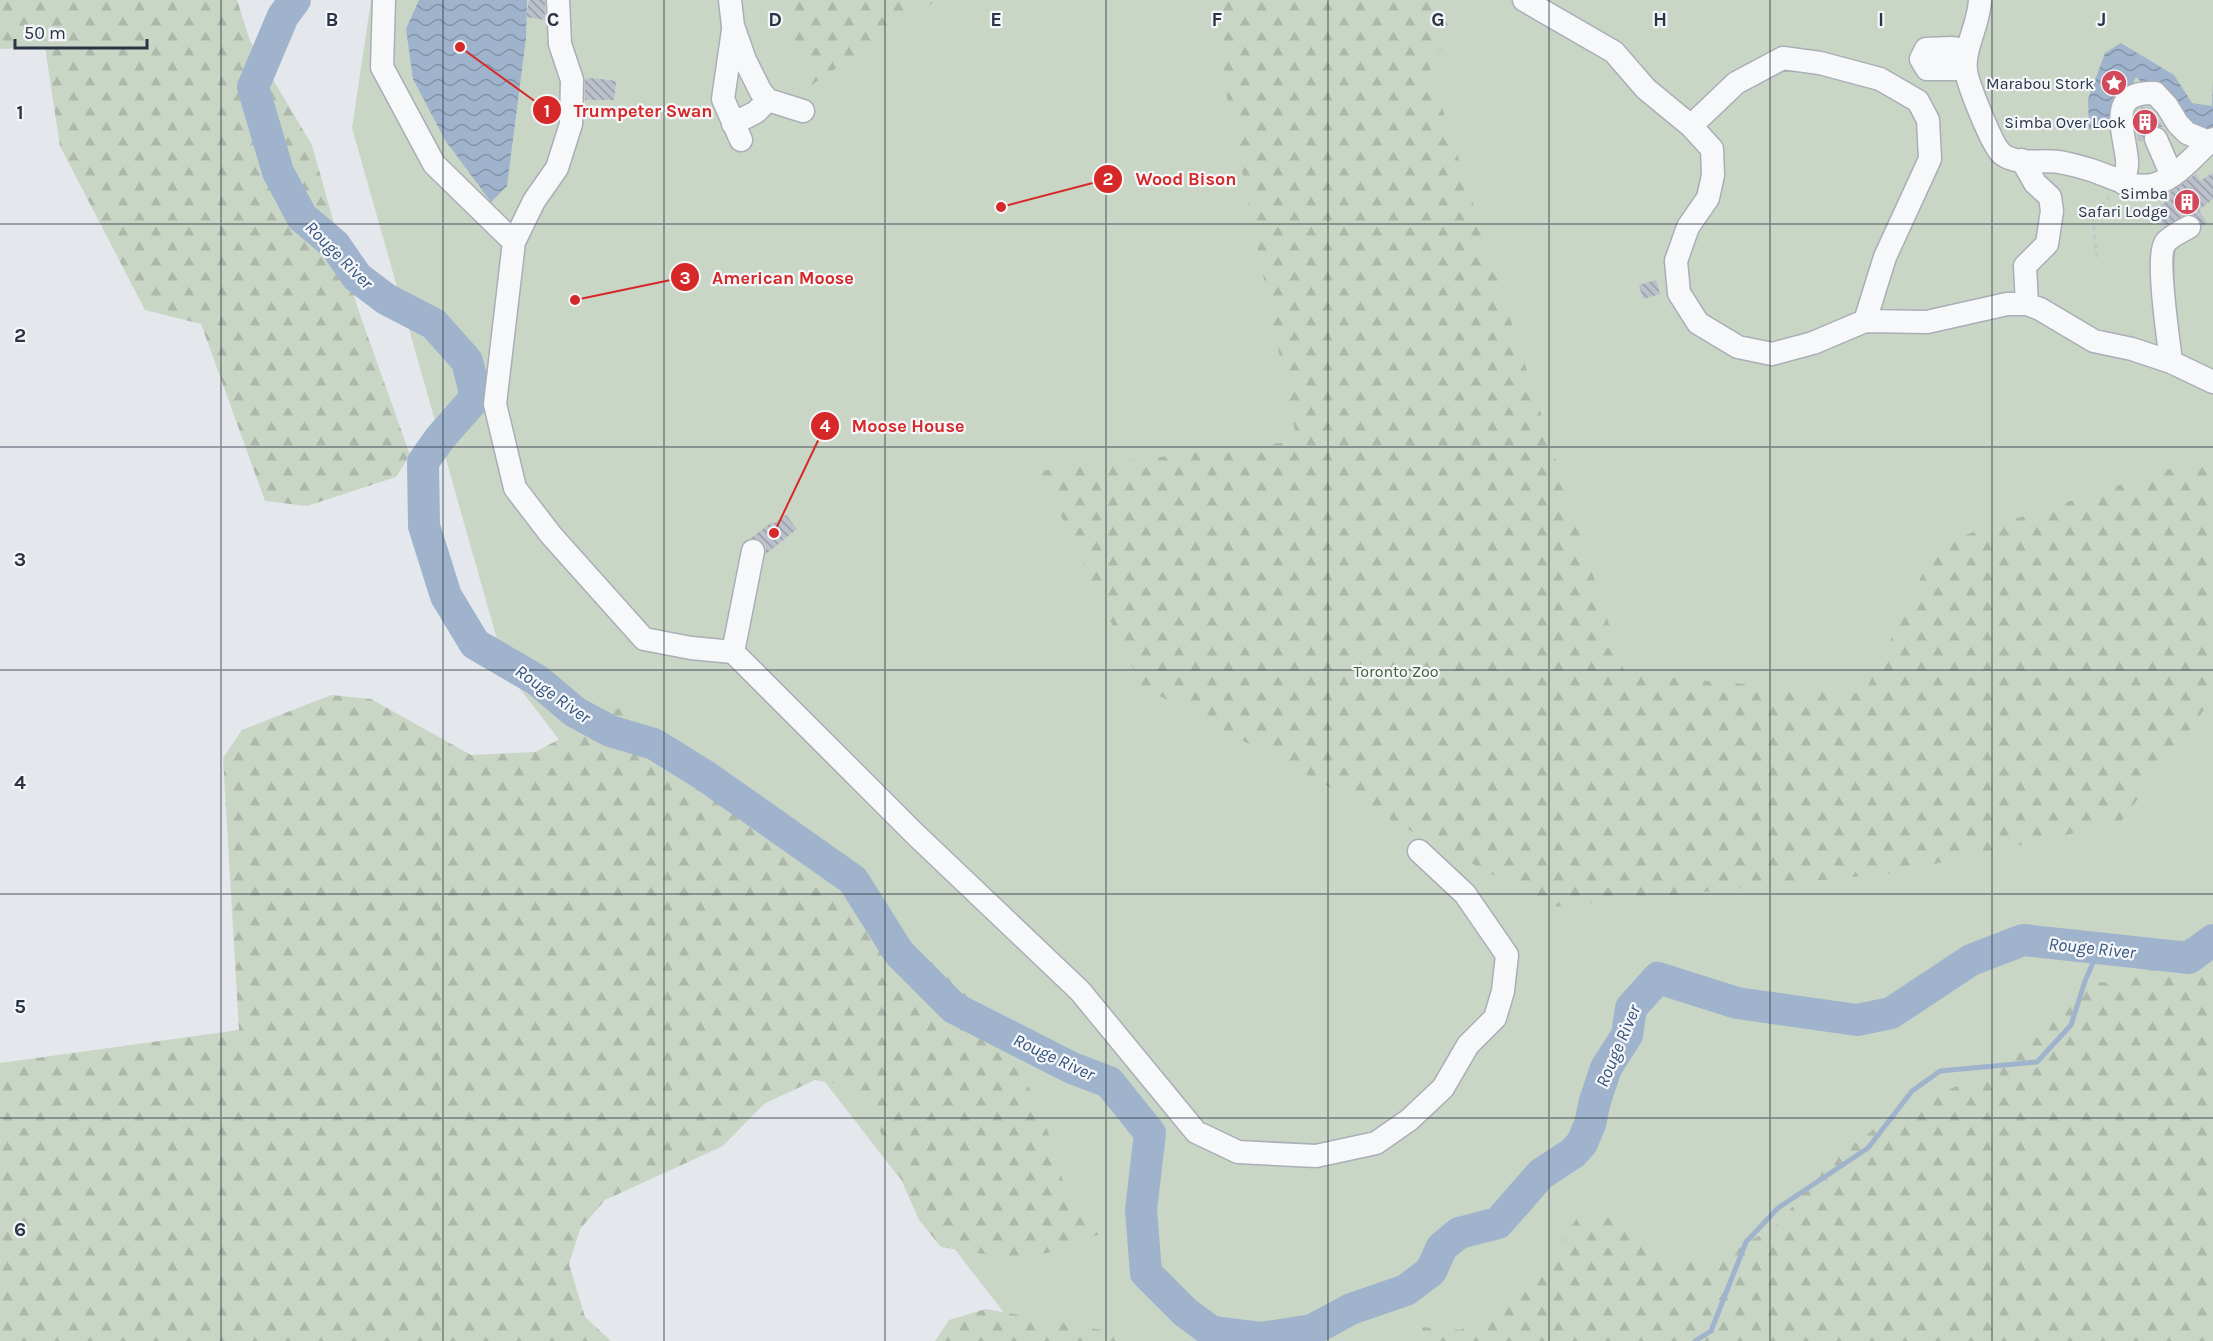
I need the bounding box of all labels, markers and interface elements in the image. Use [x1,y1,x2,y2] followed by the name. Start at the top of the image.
[326,8,338,31] text: B
[547,8,559,31] text: C
[768,8,782,31] text: D
[990,8,1002,31] text: E
[1212,8,1223,31] text: F
[1431,8,1445,31] text: G
[1653,8,1667,31] text: H
[1878,8,1884,31] text: I
[2098,8,2106,31] text: J
[15,12,147,50] scale bar
[24,22,66,44] text: 50 m
[2099,68,2129,98] place icon: Marabou Stork
[1986,74,2094,93] place label: Marabou Stork
[532,92,725,128] callout: Trumpeter Swan
[544,100,550,122] text: 1
[573,100,713,122] text: Trumpeter Swan
[16,101,24,124] text: 1
[2130,107,2160,137] building icon: Simba Over Look
[2004,113,2126,132] place label: Simba Over Look
[1093,161,1248,197] callout: Wood Bison
[1103,168,1113,190] text: 2
[1136,168,1236,190] text: Wood Bison
[2078,184,2168,221] place label: Simba Safari Lodge
[2172,187,2202,217] building icon: Simba Safari Lodge
[300,216,378,294] water label: Rouge River
[670,259,866,295] callout: American Moose
[679,267,691,289] text: 3
[712,267,854,289] text: American Moose
[14,324,26,347] text: 2
[810,408,977,444] callout: Moose House
[820,415,831,437] text: 4
[852,415,964,437] text: Moose House
[14,548,26,571] text: 3
[511,660,596,729] water label: Rouge River
[1353,662,1439,681] park label: Toronto Zoo
[14,771,26,794] text: 4
[2047,932,2137,964] water label: Rouge River
[14,995,26,1018] text: 5
[1591,1001,1646,1091] water label: Rouge River
[1010,1029,1099,1086] water label: Rouge River
[14,1218,26,1241] text: 6

